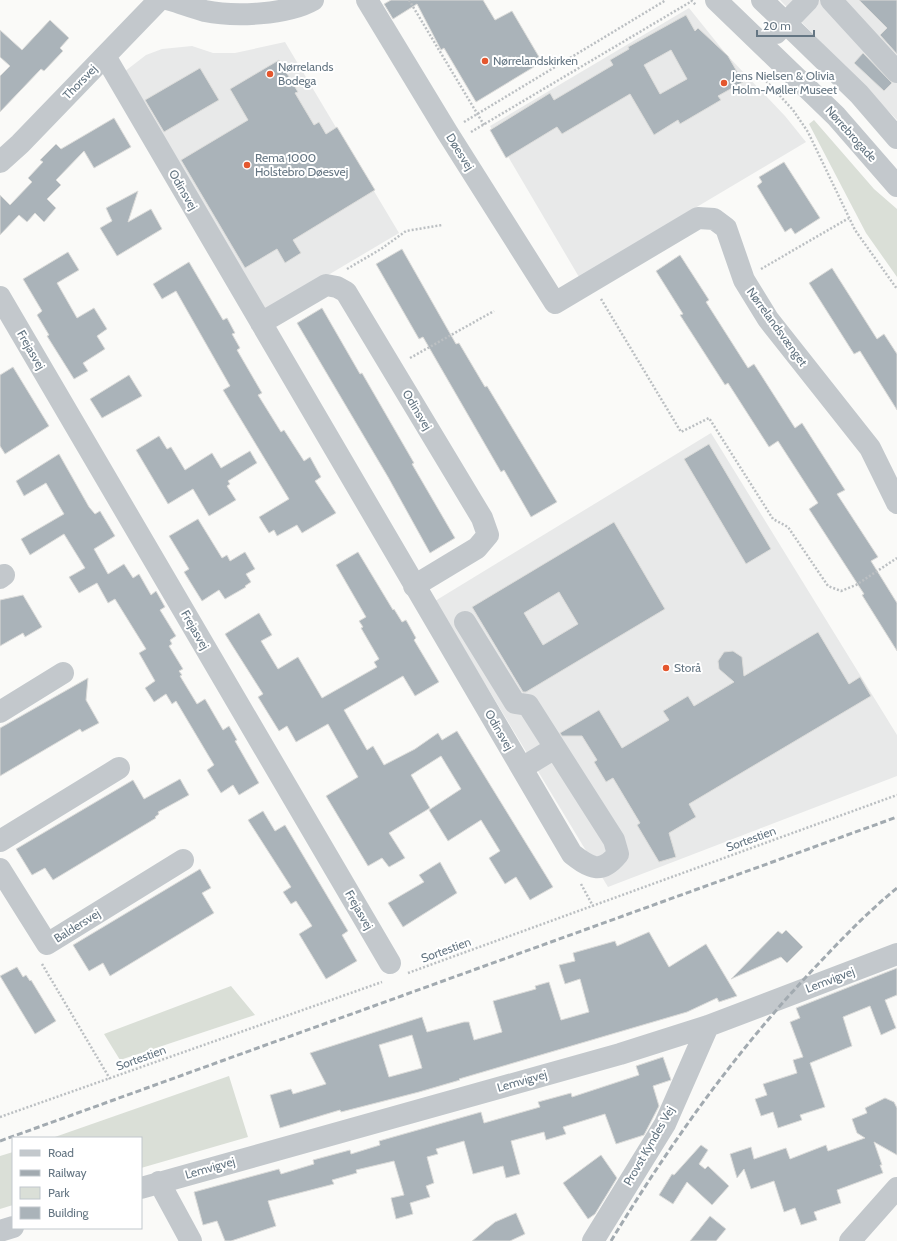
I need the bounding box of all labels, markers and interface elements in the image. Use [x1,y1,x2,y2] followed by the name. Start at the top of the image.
[757,12,814,38] scale bar
[763,18,791,33] text: 20 m
[493,53,578,68] place label: Nørrelandskirken
[480,56,490,66] marker: Nørrelandskirken
[278,59,333,88] place label: Nørrelands Bodega
[59,61,100,102] street label: Thorsvej
[731,68,837,97] place label: Jens Nielsen & Olivia Holm-Møller Museet
[265,69,275,79] marker: Nørrelands Bodega
[719,78,729,88] marker: Jens Nielsen & Olivia Holm-Møller Museet
[822,103,880,165] street label: Nørrebrogade
[443,130,478,173] street label: Døesvej
[255,150,348,179] place label: Rema 1000 Holstebro Døesvej
[242,160,252,170] marker: Rema 1000 Holstebro Døesvej
[166,167,201,213] street label: Odinsvej
[744,284,811,369] street label: Nørrelandsvænget
[14,327,49,372] street label: Frejasvej
[400,387,435,433] street label: Odinsvej
[178,607,213,652] street label: Frejasvej
[674,660,701,675] place label: Storå
[661,663,671,673] marker: Storå
[482,707,517,753] street label: Odinsvej
[724,822,778,854] street label: Sortestien
[342,887,377,932] street label: Frejasvej
[51,906,103,946] street label: Baldersvej
[419,933,473,965] street label: Sortestien
[803,963,856,996] street label: Lemvigvej
[114,1041,168,1073] street label: Sortestien
[495,1066,549,1095] street label: Lemvigvej
[620,1103,677,1188] street label: Provst Kyndes Vej
[12,1137,142,1229] legend
[48,1145,74,1160] text: Road
[183,1153,237,1182] street label: Lemvigvej
[48,1165,86,1180] text: Railway
[48,1185,70,1200] text: Park
[48,1205,90,1220] text: Building

